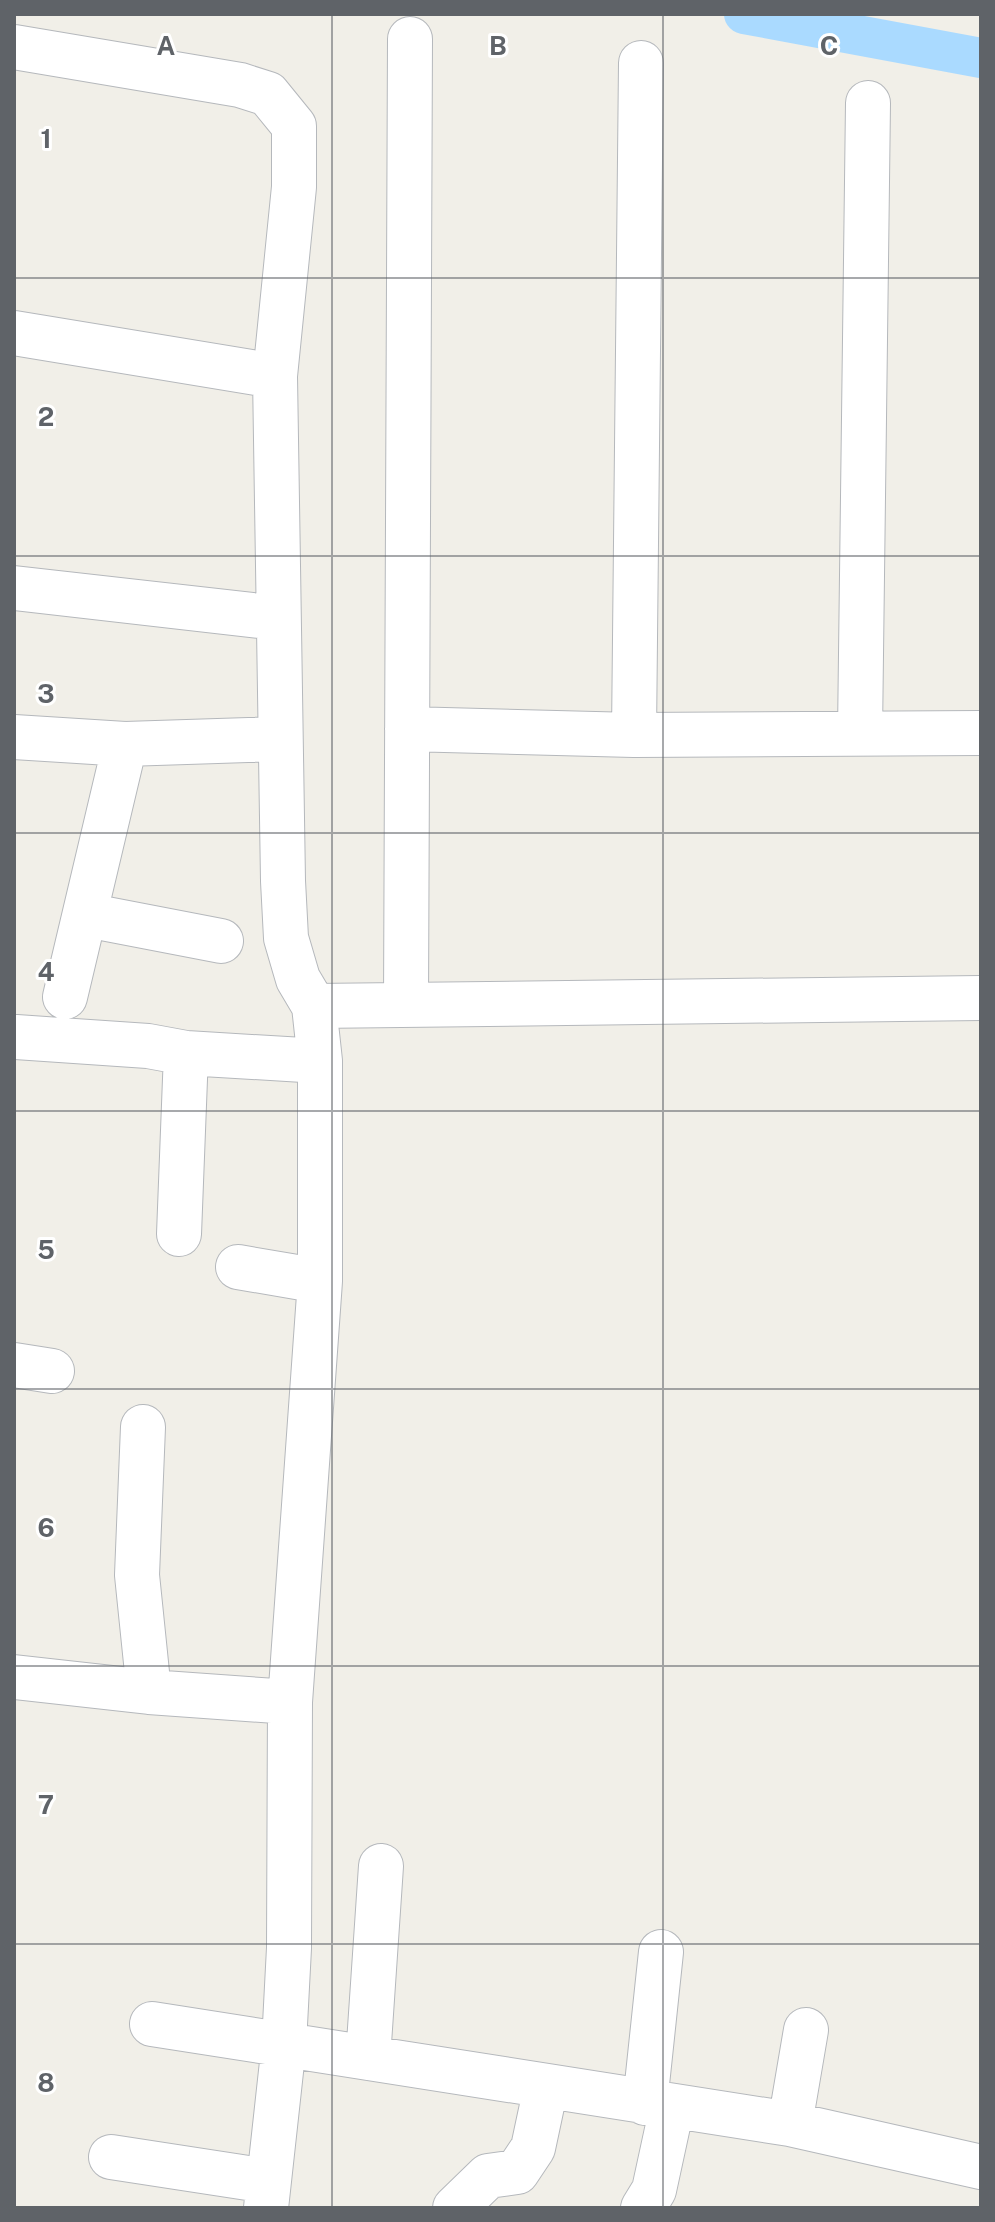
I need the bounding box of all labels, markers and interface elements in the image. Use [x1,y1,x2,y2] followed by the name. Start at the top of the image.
[157,30,176,61] text: A
[489,30,507,61] text: B
[820,30,838,61] text: C
[40,123,52,154] text: 1
[38,401,54,432] text: 2
[37,678,55,709] text: 3
[37,956,55,987] text: 4
[37,1234,55,1265] text: 5
[37,1512,55,1543] text: 6
[38,1789,54,1820] text: 7
[37,2067,55,2098] text: 8

